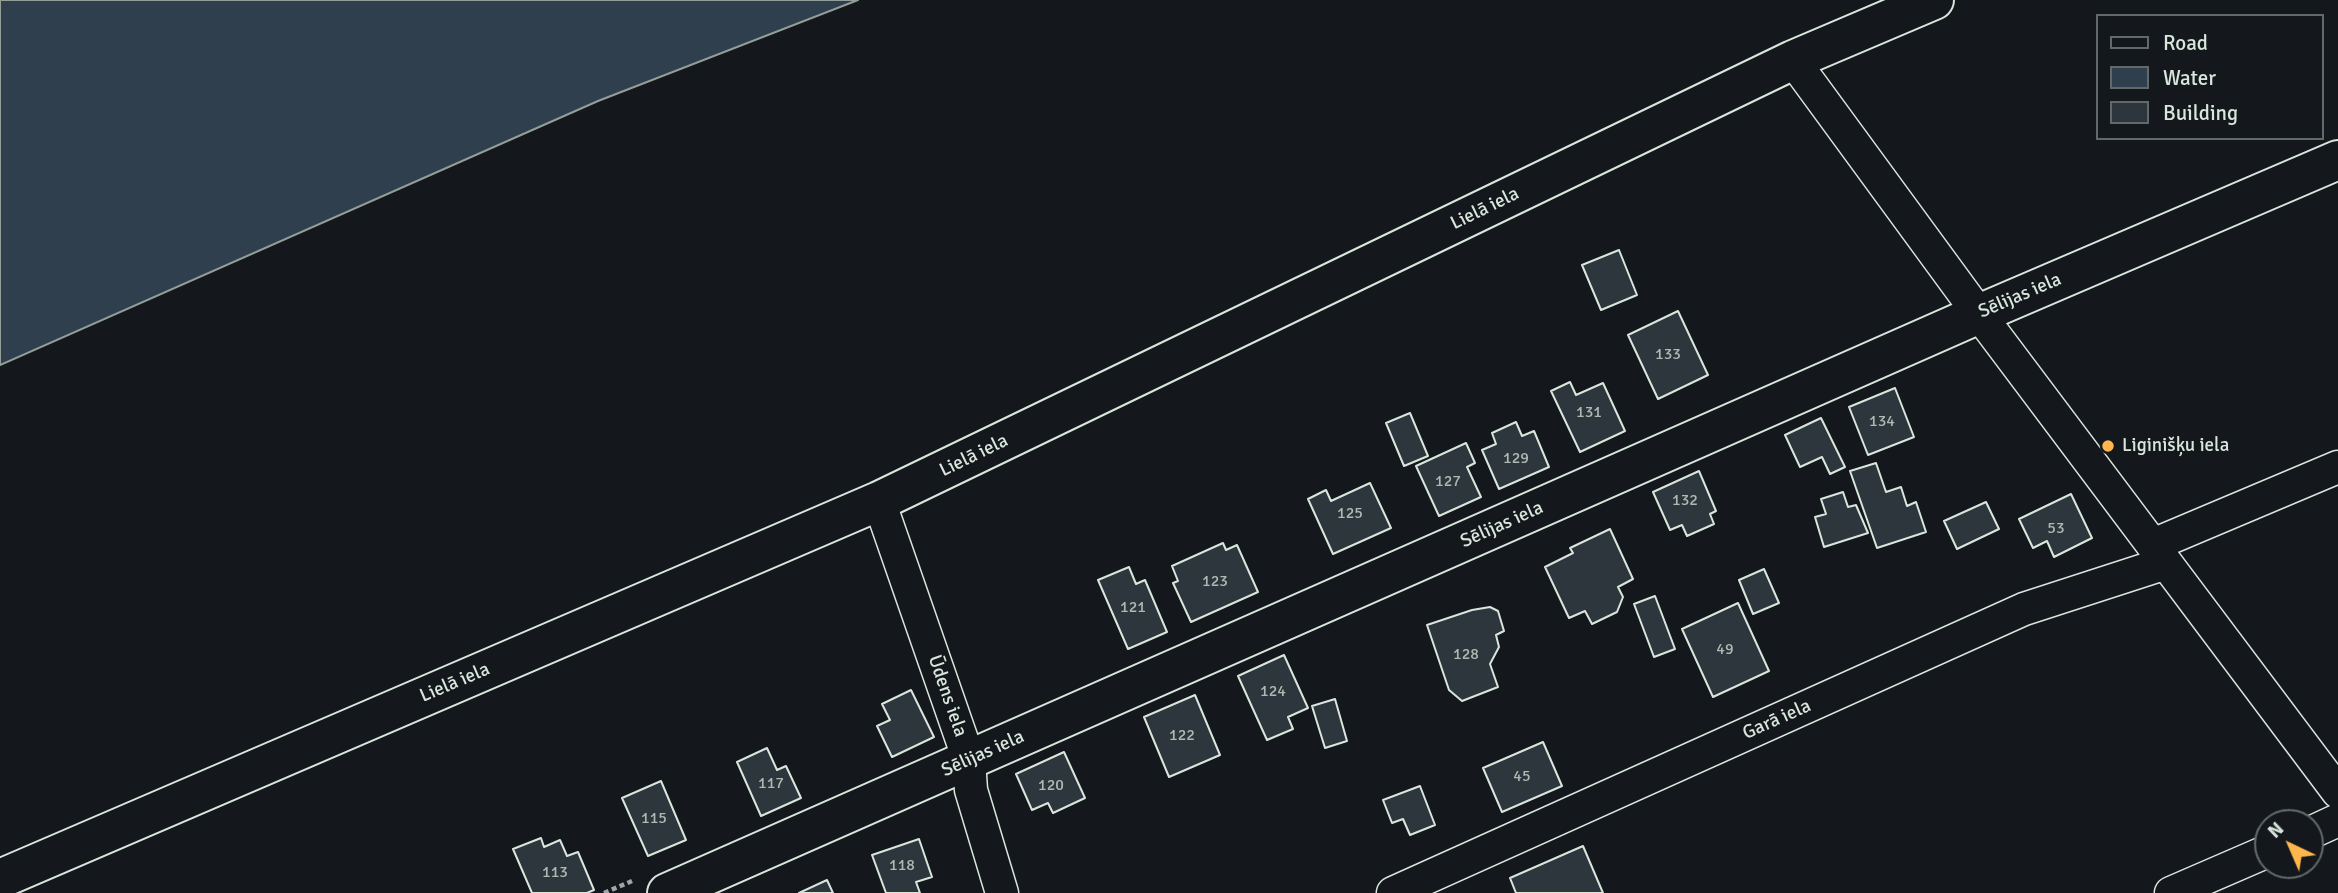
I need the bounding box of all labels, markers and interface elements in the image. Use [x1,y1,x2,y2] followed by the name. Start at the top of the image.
[2096,14,2324,140] legend
[2163,30,2208,56] text: Road
[2163,65,2216,91] text: Water
[2163,100,2238,126] text: Building
[1447,183,1523,235] street label: Lielā iela
[1975,268,2065,324] street label: Sēlijas iela
[1655,345,1681,365] house number: 133
[1576,403,1602,423] house number: 131
[1869,412,1895,432] house number: 134
[936,430,1012,482] street label: Lielā iela
[2122,435,2229,457] place label: Liginišķu iela
[2100,438,2116,454] marker: Liginišķu iela
[1503,449,1529,469] house number: 129
[1435,472,1461,492] house number: 127
[1672,491,1698,511] house number: 132
[1457,497,1547,553] street label: Sēlijas iela
[1337,504,1363,524] house number: 125
[2047,519,2065,539] house number: 53
[1202,572,1228,592] house number: 123
[1120,598,1146,618] house number: 121
[1716,640,1734,660] house number: 49
[1453,645,1479,665] house number: 128
[922,652,972,740] street label: Ūdens iela
[417,658,493,708] street label: Lielā iela
[1260,682,1286,702] house number: 124
[1739,695,1815,745] street label: Garā iela
[938,726,1028,782] street label: Sēlijas iela
[1169,726,1195,746] house number: 122
[1513,767,1531,787] house number: 45
[758,774,784,794] house number: 117
[1038,776,1064,796] house number: 120
[641,809,667,829] house number: 115
[2254,809,2324,879] north arrow
[2263,817,2289,844] text: N
[889,856,915,876] house number: 118
[542,863,568,883] house number: 113

